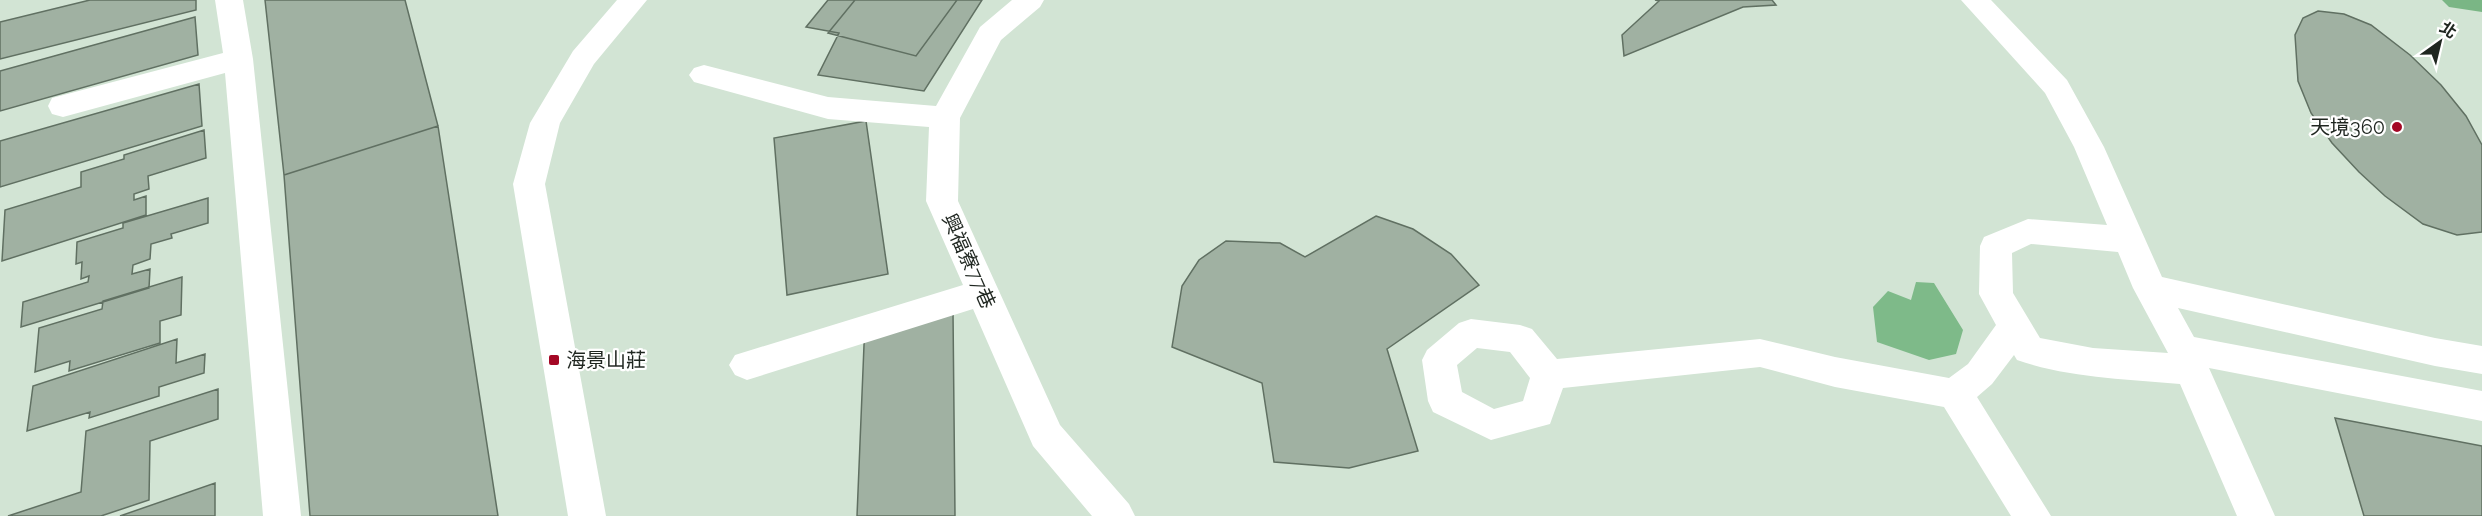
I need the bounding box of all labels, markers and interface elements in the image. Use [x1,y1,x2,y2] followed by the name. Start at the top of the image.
[2410,12,2470,72] north arrow
[2436,18,2460,42] text: 北
[2310,115,2385,139] place label: 天境360
[2390,120,2404,134] marker: 天境360
[937,210,1001,312] street label: 興福寮77巷
[566,348,646,372] place label: 海景山莊
[547,353,561,367] marker: 海景山莊

